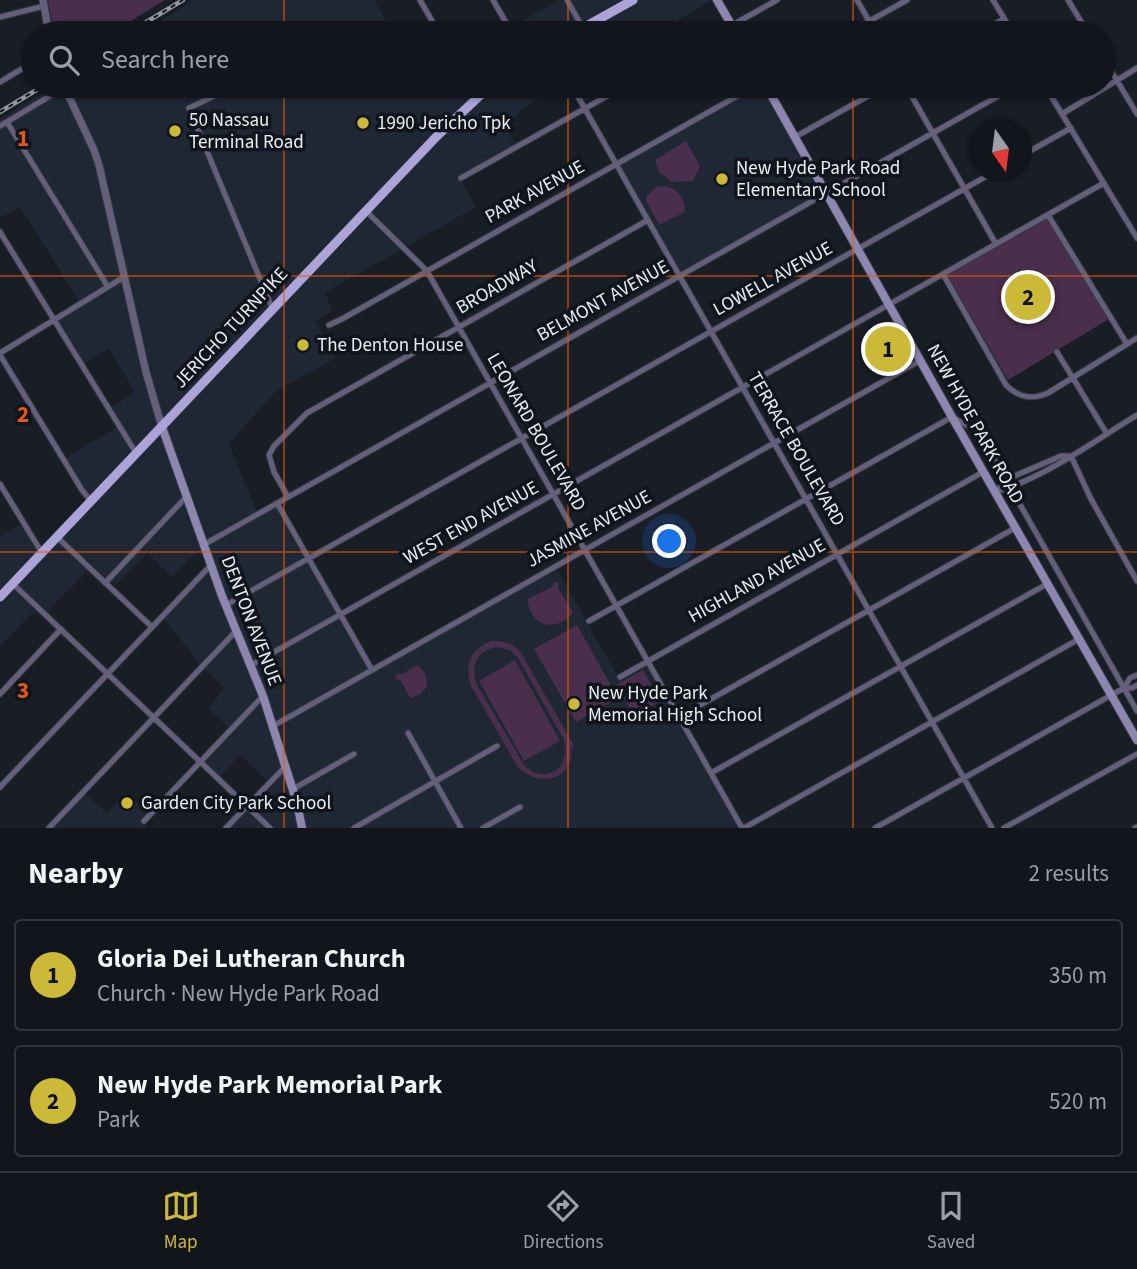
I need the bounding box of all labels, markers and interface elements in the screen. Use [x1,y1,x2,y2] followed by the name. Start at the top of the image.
[21,21,1116,98] search box
[45,41,83,79] icon: search
[101,41,229,78] text: Search here
[189,107,304,156] place label: 50 Nassau Terminal Road
[377,110,511,137] place label: 1990 Jericho Tpk
[355,115,371,131] marker: 1990 Jericho Tpk
[969,119,1032,182] north arrow
[17,122,29,155] text: 1
[167,123,183,139] marker: 50 Nassau Terminal Road
[480,153,590,231] street label: PARK AVENUE
[736,155,900,204] place label: New Hyde Park Road Elementary School
[714,171,730,187] marker: New Hyde Park Road Elementary School
[708,235,838,323] street label: LOWELL AVENUE
[451,252,544,321] street label: BROADWAY
[532,253,674,349] street label: BELMONT AVENUE
[168,261,294,395] street label: JERICHO TURNPIKE
[1005,271,1051,323] pin: 2
[865,323,911,375] pin: 1
[317,332,463,359] place label: The Denton House
[295,337,311,353] marker: The Denton House
[920,339,1030,509] street label: NEW HYDE PARK ROAD
[480,348,592,516] street label: LEONARD BOULEVARD
[741,367,851,531] street label: TERRACE BOULEVARD
[17,398,29,431] text: 2
[398,475,544,571] street label: WEST END AVENUE
[522,484,656,574] street label: JASMINE AVENUE
[652,524,686,558] your location
[683,532,831,630] street label: HIGHLAND AVENUE
[214,552,288,690] street label: DENTON AVENUE
[17,674,29,707] text: 3
[588,680,762,729] place label: New Hyde Park Memorial High School
[566,696,582,712] marker: New Hyde Park Memorial High School
[141,790,332,817] place label: Garden City Park School
[119,795,135,811] marker: Garden City Park School
[28,852,123,895] text: Nearby
[1029,857,1109,890] text: 2 results
[97,940,406,977] text: Gloria Dei Lutheran Church
[47,959,59,992] text: 1
[1049,959,1107,992] text: 350 m
[97,977,380,1010] text: Church · New Hyde Park Road
[97,1066,442,1103] text: New Hyde Park Memorial Park
[47,1085,59,1118] text: 2
[1049,1085,1107,1118] text: 520 m
[97,1103,140,1136] text: Park
[162,1187,200,1256] tab: Map
[523,1187,603,1256] tab: Directions
[927,1187,975,1256] tab: Saved

